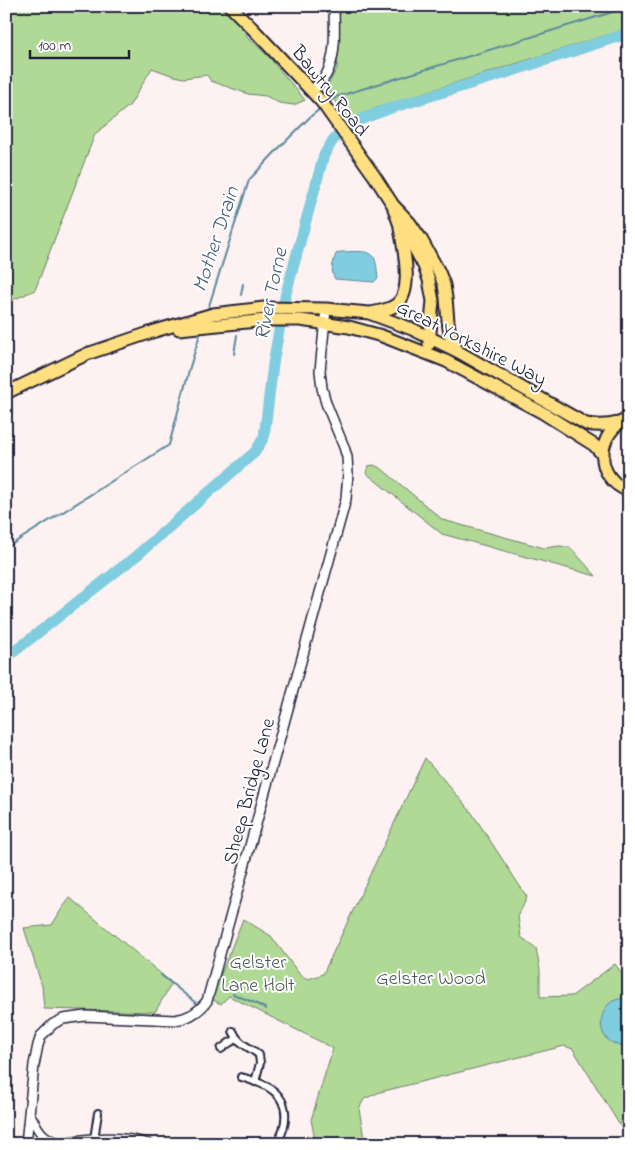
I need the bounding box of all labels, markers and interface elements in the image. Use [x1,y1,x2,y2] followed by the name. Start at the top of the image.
[30,28,129,60] scale bar
[38,35,71,57] text: 100 m
[283,39,375,143] street label: Bawtry Road
[186,182,248,296] water label: Mother Drain
[248,244,297,343] water label: River Torne
[391,294,551,395] street label: Great Yorkshire Way
[217,715,285,868] street label: Sheep Bridge Lane
[221,949,295,1001] park label: Gelster Lane Holt
[376,965,486,994] park label: Gelster Wood

